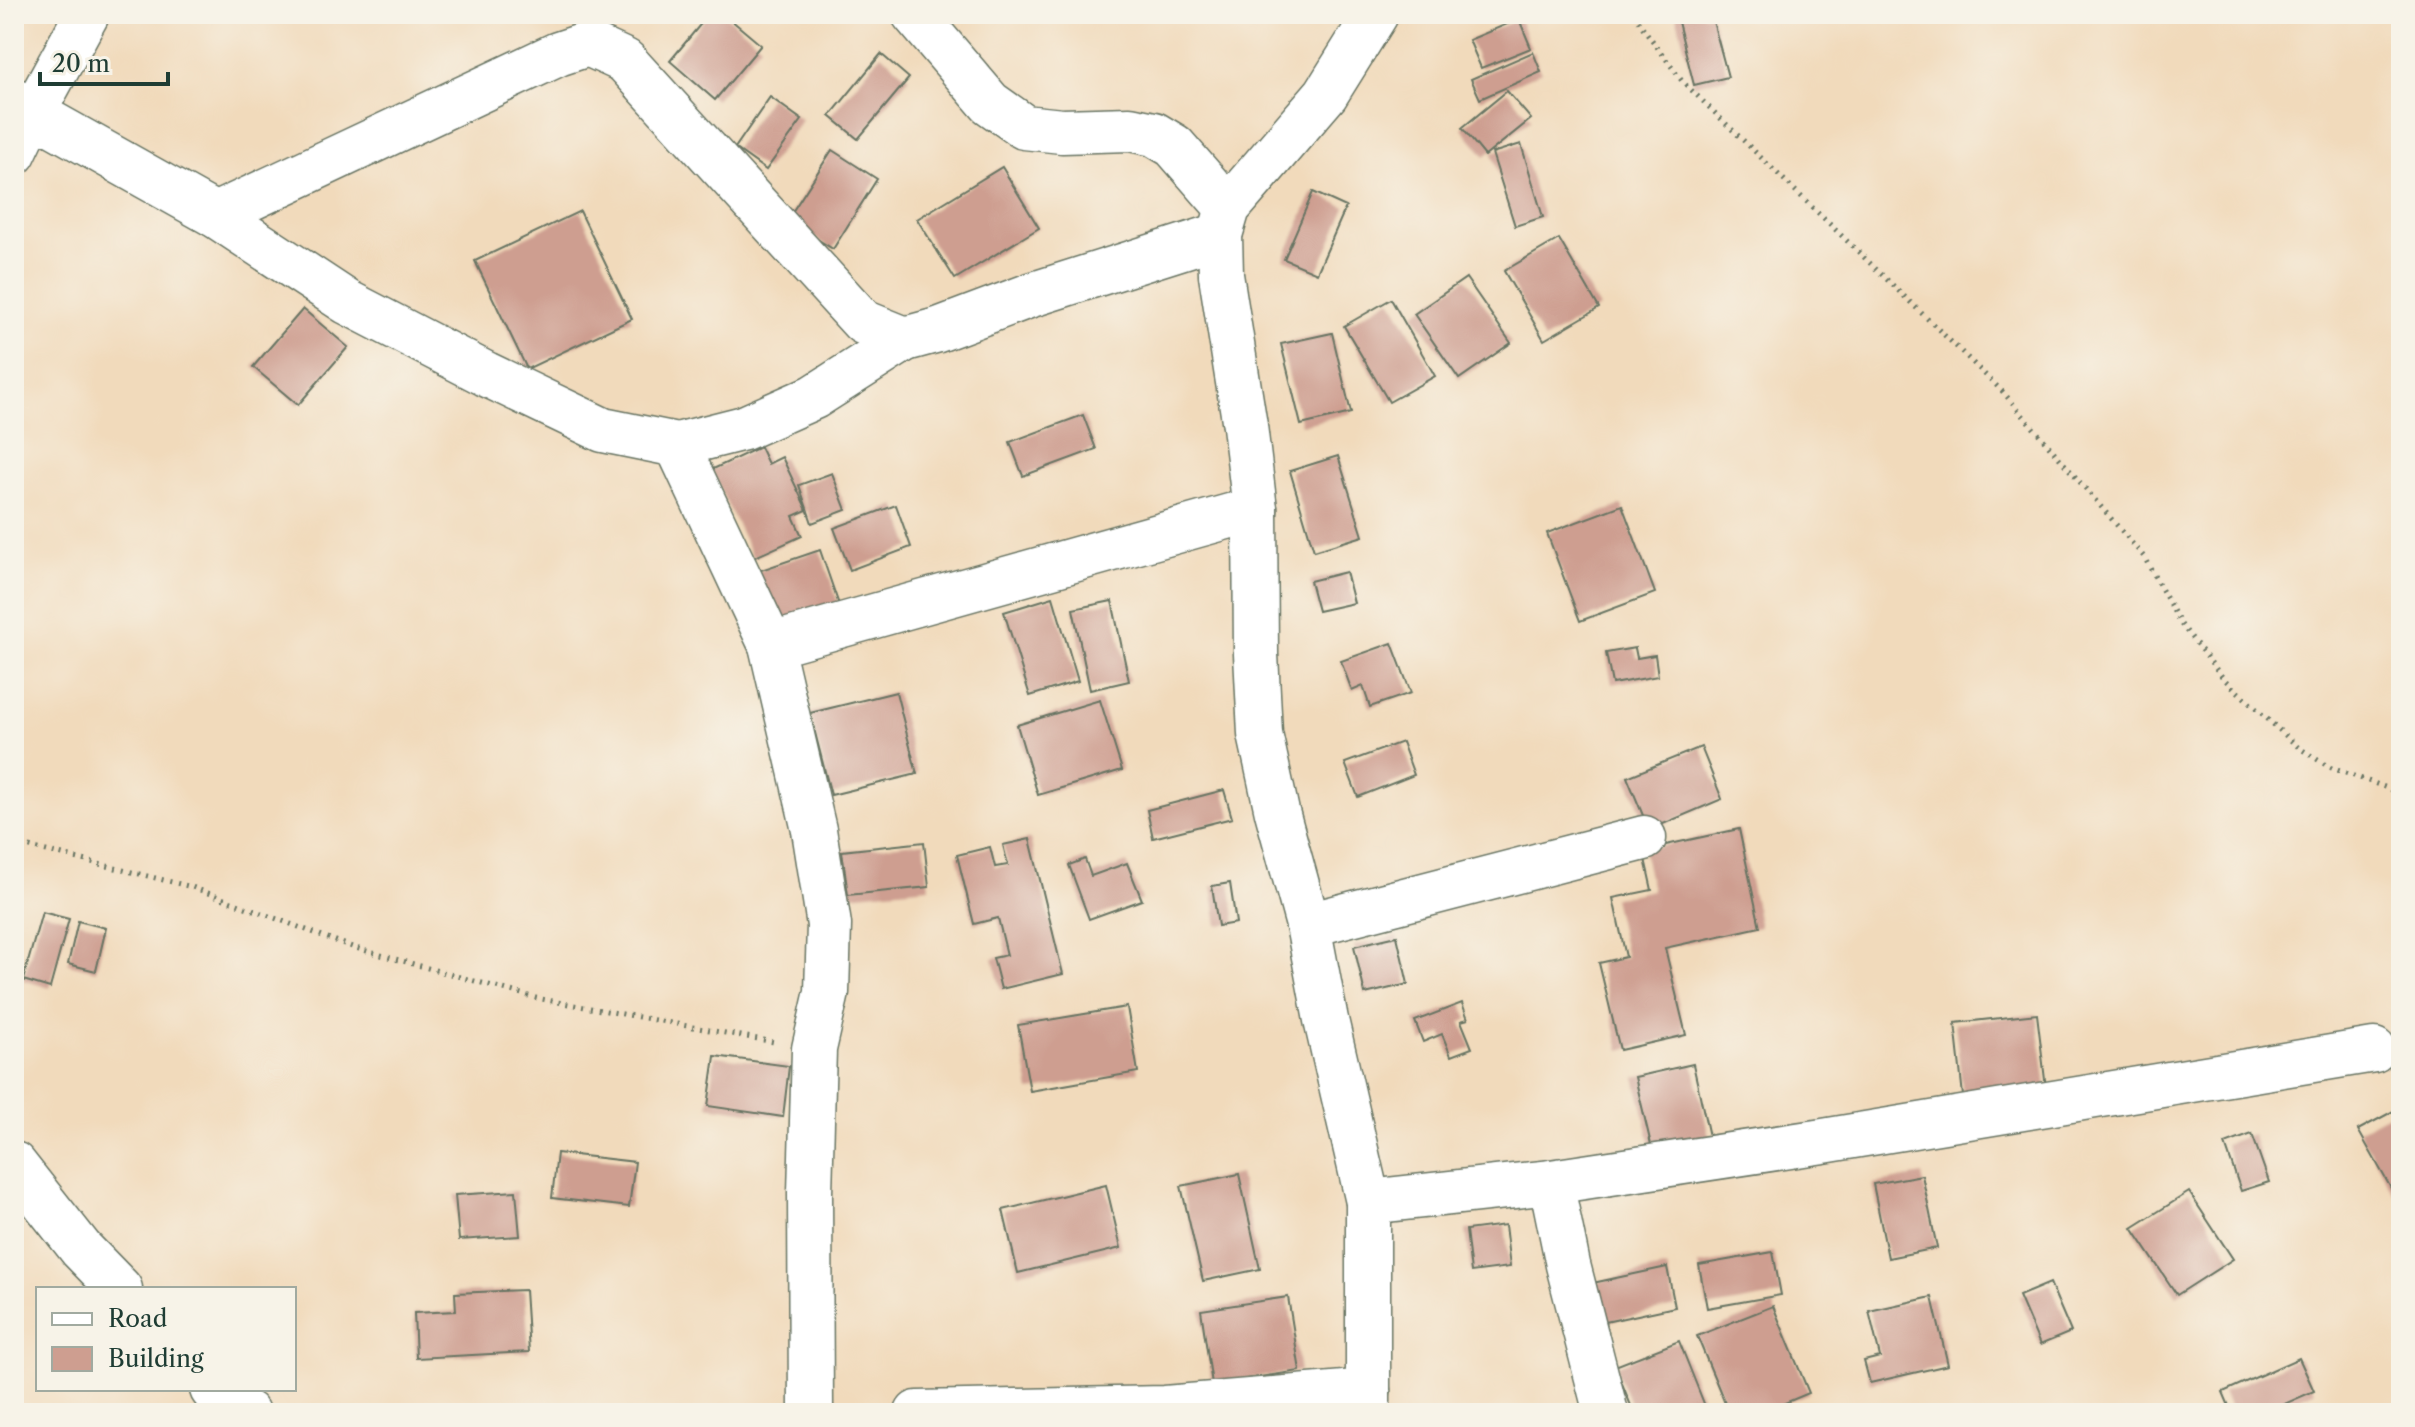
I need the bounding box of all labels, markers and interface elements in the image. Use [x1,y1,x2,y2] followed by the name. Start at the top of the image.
[40,36,168,86] scale bar
[52,49,110,78] text: 20 m
[36,1287,296,1391] legend
[108,1304,168,1333] text: Road
[108,1344,204,1373] text: Building

